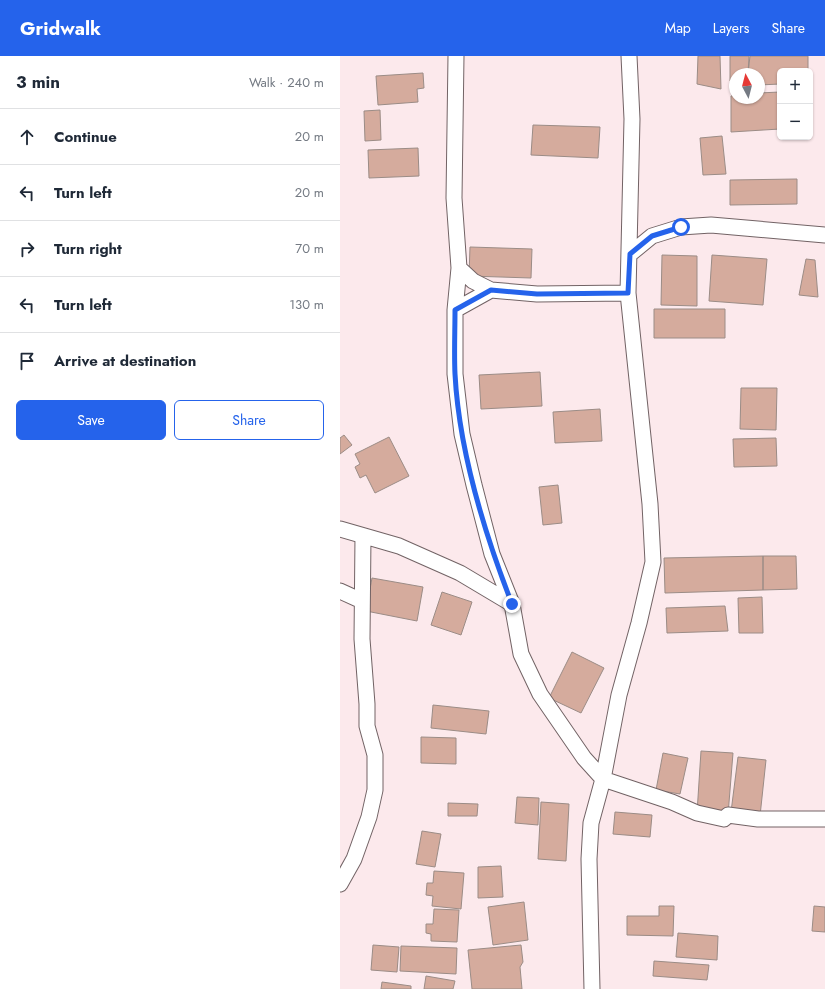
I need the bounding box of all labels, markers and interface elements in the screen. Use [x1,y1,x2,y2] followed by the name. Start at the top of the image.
[20,15,101,42] text: Gridwalk
[665,18,691,38] text: Map
[713,18,749,38] text: Layers
[771,18,805,38] text: Share
[729,68,765,104] north arrow
[777,68,813,140] map controls
[777,68,813,104] button: +
[16,70,60,94] text: 3 min
[249,73,324,92] text: Walk · 240 m
[777,104,813,140] button: −
[16,126,38,148] icon: ahead
[54,126,117,148] text: Continue
[295,127,324,146] text: 20 m
[16,182,38,204] icon: left
[54,182,112,204] text: Turn left
[295,183,324,202] text: 20 m
[672,218,690,236] route start
[16,238,38,260] icon: right
[54,238,122,260] text: Turn right
[295,239,324,258] text: 70 m
[16,294,38,316] icon: left
[54,294,112,316] text: Turn left
[289,295,324,314] text: 130 m
[16,350,38,372] icon: arrive
[54,350,196,372] text: Arrive at destination
[16,400,166,440] button: Save
[174,400,324,440] button: Share
[503,595,521,613] route end

